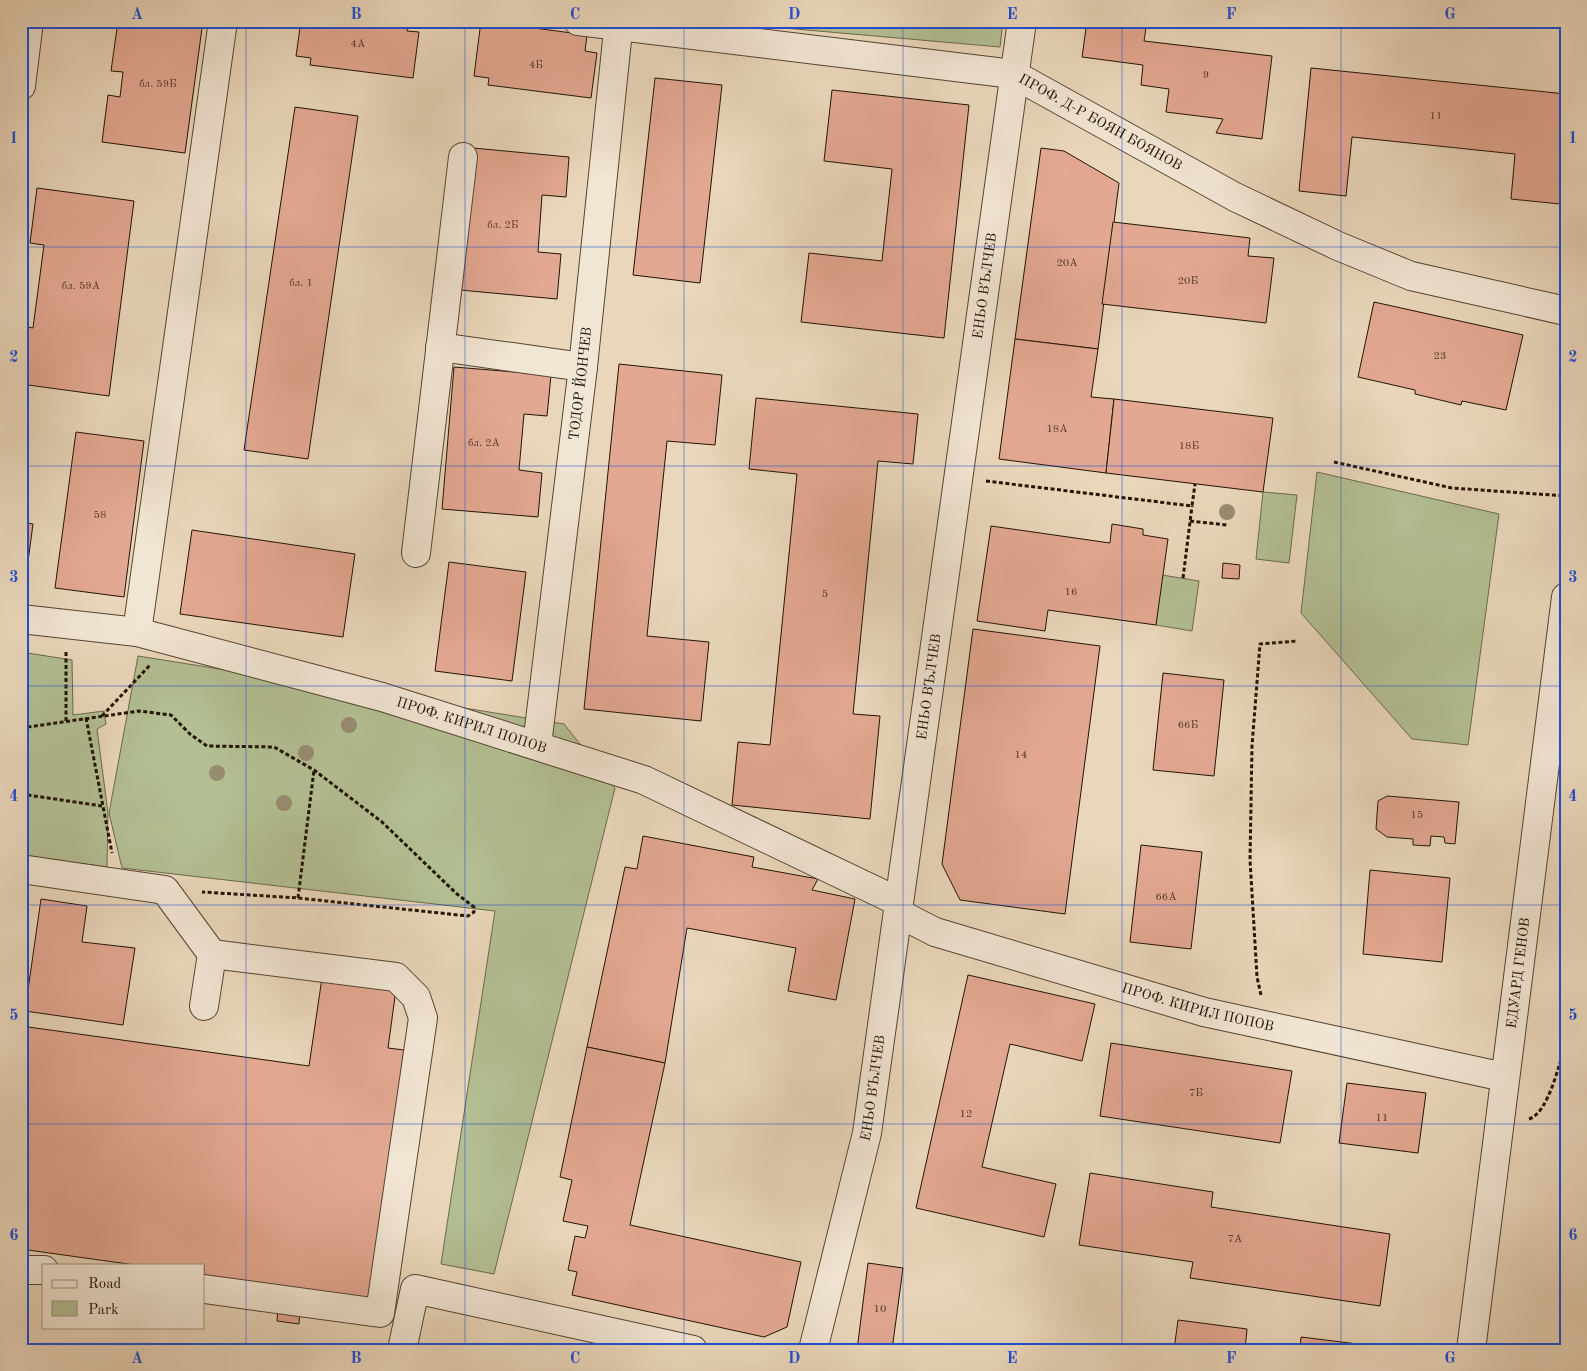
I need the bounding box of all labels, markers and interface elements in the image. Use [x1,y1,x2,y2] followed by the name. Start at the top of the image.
[131,7,143,23] text: A
[350,7,362,23] text: B
[570,7,580,23] text: C
[788,7,800,23] text: D
[1006,7,1018,23] text: E
[1226,7,1237,23] text: F
[1444,7,1456,23] text: G
[351,39,366,50] house number: 4А
[529,60,543,71] house number: 4Б
[1203,70,1209,81] house number: 9
[1016,72,1184,173] street label: ПРОФ. Д-Р БОЯН БОЯНОВ
[139,79,177,90] house number: бл. 59Б
[1430,111,1442,122] house number: 11
[9,131,19,147] text: 1
[1568,131,1578,147] text: 1
[487,220,519,231] house number: бл. 2Б
[971,232,999,340] street label: ЕНЬО ВЪЛЧЕВ
[1056,258,1078,269] house number: 20А
[1178,276,1198,287] house number: 20Б
[289,278,313,289] house number: бл. 1
[62,281,101,292] house number: бл. 59А
[567,326,594,441] street label: ТОДОР ЙОНЧЕВ
[9,350,19,366] text: 2
[1568,350,1578,366] text: 2
[1434,351,1446,362] house number: 23
[1046,424,1068,435] house number: 18А
[468,438,501,449] house number: бл. 2А
[1179,441,1199,452] house number: 18Б
[94,510,106,521] house number: 58
[9,570,19,586] text: 3
[1568,570,1578,586] text: 3
[1065,587,1077,598] house number: 16
[822,589,828,600] house number: 5
[915,633,943,741] street label: ЕНЬО ВЪЛЧЕВ
[395,695,548,756] street label: ПРОФ. КИРИЛ ПОПОВ
[1178,720,1198,731] house number: 66Б
[1015,750,1027,761] house number: 14
[9,789,19,805] text: 4
[1568,789,1578,805] text: 4
[1411,810,1423,821] house number: 15
[1155,892,1177,903] house number: 66А
[1505,917,1532,1029] street label: ЕДУАРД ГЕНОВ
[1120,981,1275,1034] street label: ПРОФ. КИРИЛ ПОПОВ
[9,1008,19,1024] text: 5
[1568,1008,1578,1024] text: 5
[858,1034,888,1143] street label: ЕНЬО ВЪЛЧЕВ
[1189,1088,1203,1099] house number: 7Б
[960,1109,972,1120] house number: 12
[1376,1113,1388,1124] house number: 11
[9,1228,19,1244] text: 6
[1568,1228,1578,1244] text: 6
[1228,1234,1243,1245] house number: 7А
[42,1264,205,1328] legend
[88,1277,122,1292] text: Road
[88,1303,119,1318] text: Park
[874,1304,886,1315] house number: 10
[131,1351,143,1367] text: A
[350,1351,362,1367] text: B
[570,1351,580,1367] text: C
[788,1351,800,1367] text: D
[1006,1351,1018,1367] text: E
[1226,1351,1237,1367] text: F
[1444,1351,1456,1367] text: G

